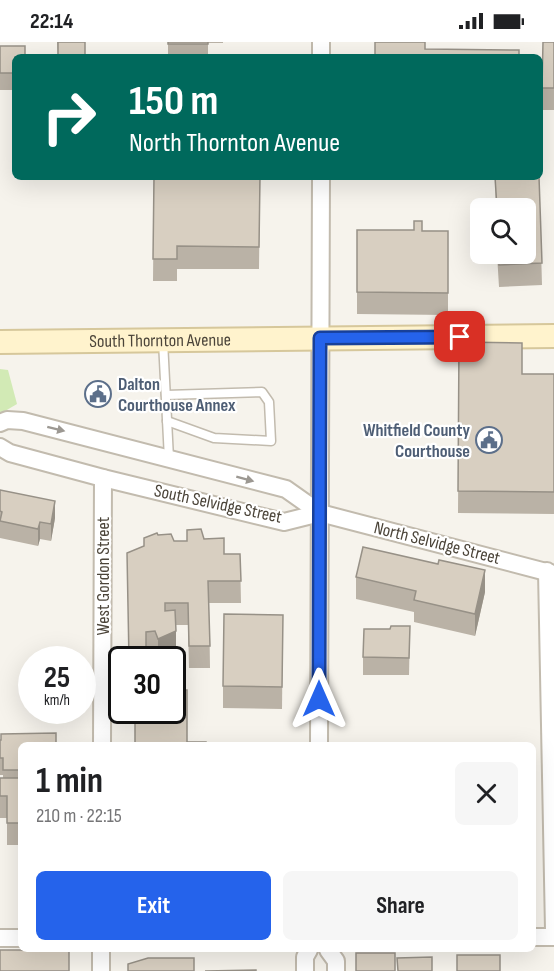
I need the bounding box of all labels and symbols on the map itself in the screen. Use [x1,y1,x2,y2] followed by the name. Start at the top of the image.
[434,311,485,362] pin
[89,329,231,352] street label: South Thornton Avenue
[118,374,236,416] place label: Dalton Courthouse Annex
[83,379,113,409] public building icon: Dalton Courthouse Annex
[363,420,471,462] place label: Whitfield County Courthouse
[48,425,66,434] one-way arrow
[474,425,504,455] public building icon: Whitfield County Courthouse
[236,474,254,484] one-way arrow
[152,480,284,528] street label: South Selvidge Street
[93,516,114,635] street label: West Gordon Street
[372,517,503,569] street label: North Selvidge Street
[108,646,186,724] speed limit sign: 30
[287,667,351,731] position arrow

